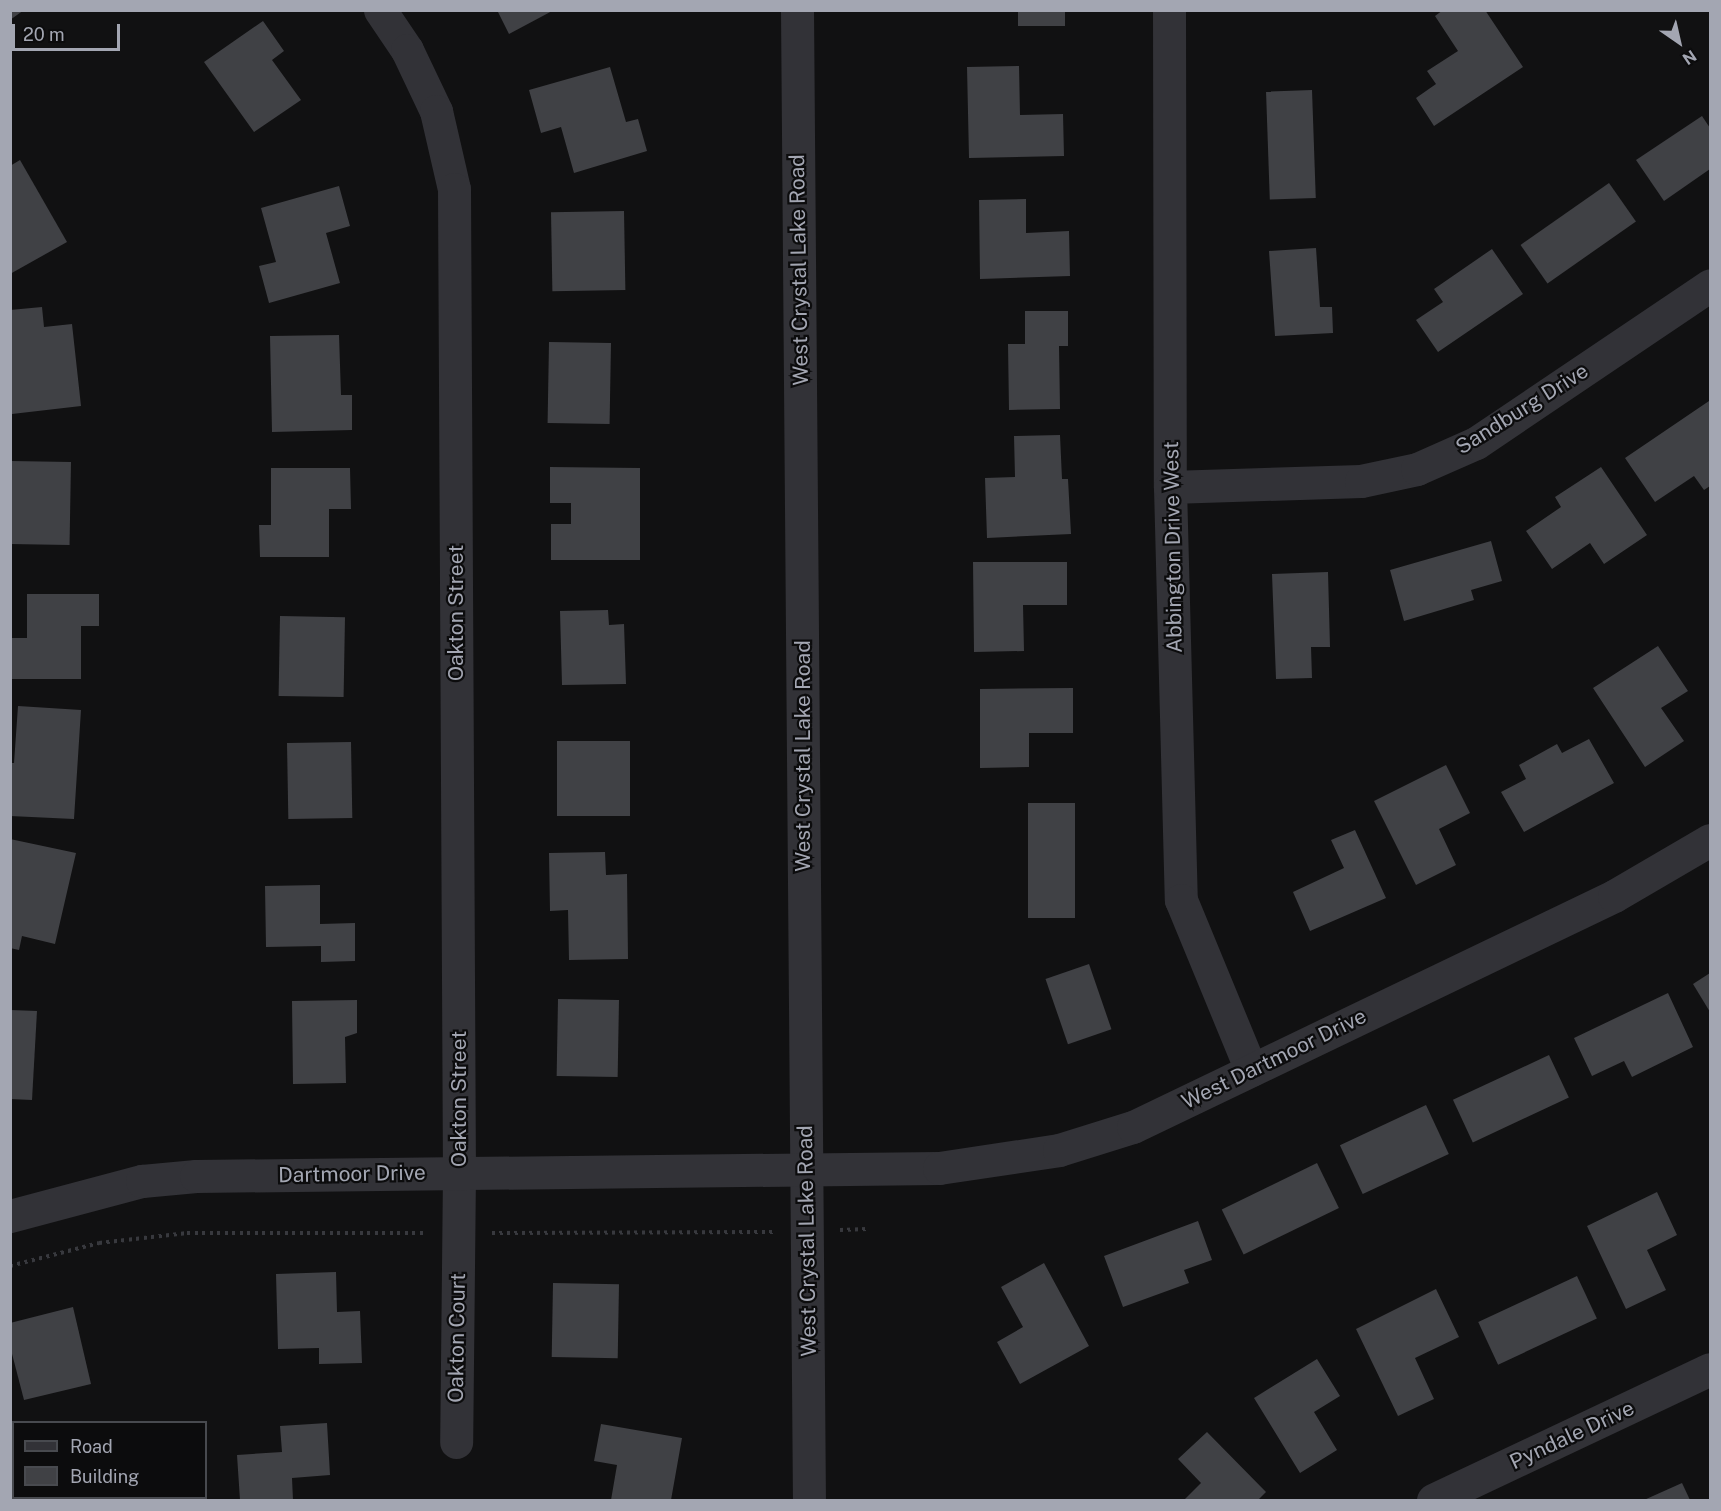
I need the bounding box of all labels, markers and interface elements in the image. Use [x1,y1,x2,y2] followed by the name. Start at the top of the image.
[15,12,123,50] scale bar
[1649,12,1709,72] north arrow
[23,24,65,45] text: 20 m
[1679,46,1700,69] text: N
[784,154,814,386] street label: West Crystal Lake Road
[1451,358,1593,460] street label: Sandburg Drive
[1159,441,1187,653] street label: Abbington Drive West
[443,545,469,681] street label: Oakton Street
[790,640,816,872] street label: West Crystal Lake Road
[1178,1003,1370,1115] street label: West Dartmoor Drive
[446,1031,472,1167] street label: Oakton Street
[792,1125,822,1357] street label: West Crystal Lake Road
[278,1160,426,1188] street label: Dartmoor Drive
[443,1273,471,1403] street label: Oakton Court
[1506,1395,1638,1475] street label: Pyndale Drive
[12,1421,207,1499] legend
[70,1436,113,1457] text: Road
[70,1466,139,1487] text: Building

